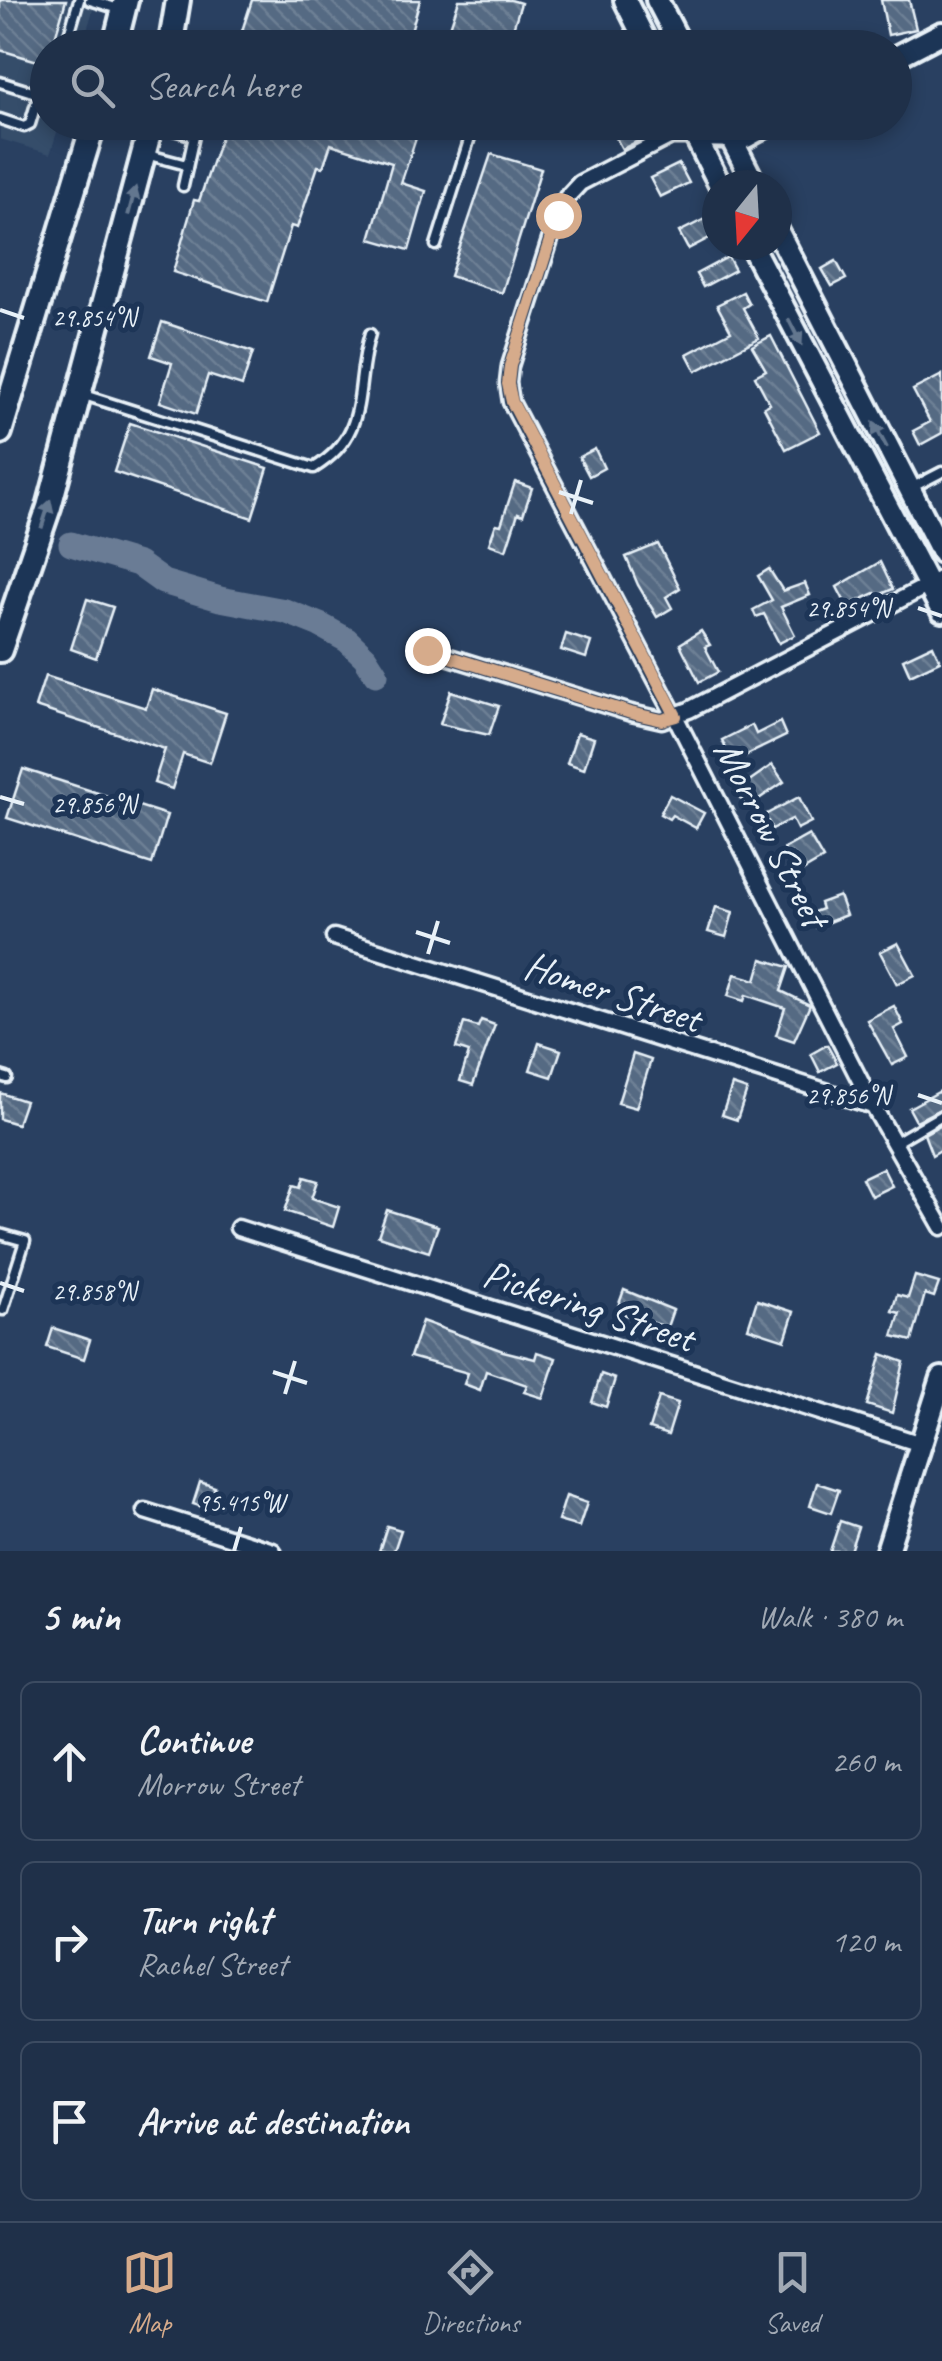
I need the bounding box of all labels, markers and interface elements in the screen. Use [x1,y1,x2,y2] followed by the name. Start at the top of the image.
[30,30,912,140] search box
[65,58,120,113] icon: search
[145,62,300,109] text: Search here
[702,170,792,260] north arrow
[125,185,141,216] one-way arrow
[536,193,582,239] route start
[52,302,140,334] text: 29.854°N
[786,317,803,346] one-way arrow
[872,421,889,450] one-way arrow
[39,499,54,529] one-way arrow
[806,593,894,625] text: 29.854°N
[405,628,451,674] route end
[703,732,842,941] street label: Morrow Street
[52,789,140,821] text: 29.856°N
[518,940,711,1045] street label: Homer Street
[806,1080,894,1112] text: 29.856°N
[477,1248,704,1365] street label: Pickering Street
[52,1276,140,1308] text: 29.858°N
[198,1487,288,1519] text: 95.415°W
[40,1590,120,1643] text: 5 min
[758,1596,902,1637] text: Walk · 380 m
[137,1717,251,1764] text: Continue
[42,1734,97,1789] icon: ahead
[831,1741,900,1782] text: 260 m
[137,1764,300,1805] text: Morrow Street
[137,1897,271,1944] text: Turn right
[42,1914,97,1969] icon: right
[831,1921,900,1962] text: 120 m
[137,1944,287,1985] text: Rachel Street
[42,2094,97,2149] icon: arrive
[137,2098,409,2145] text: Arrive at destination
[122,2245,177,2340] tab: Map
[422,2245,520,2340] tab: Directions
[765,2245,820,2340] tab: Saved

